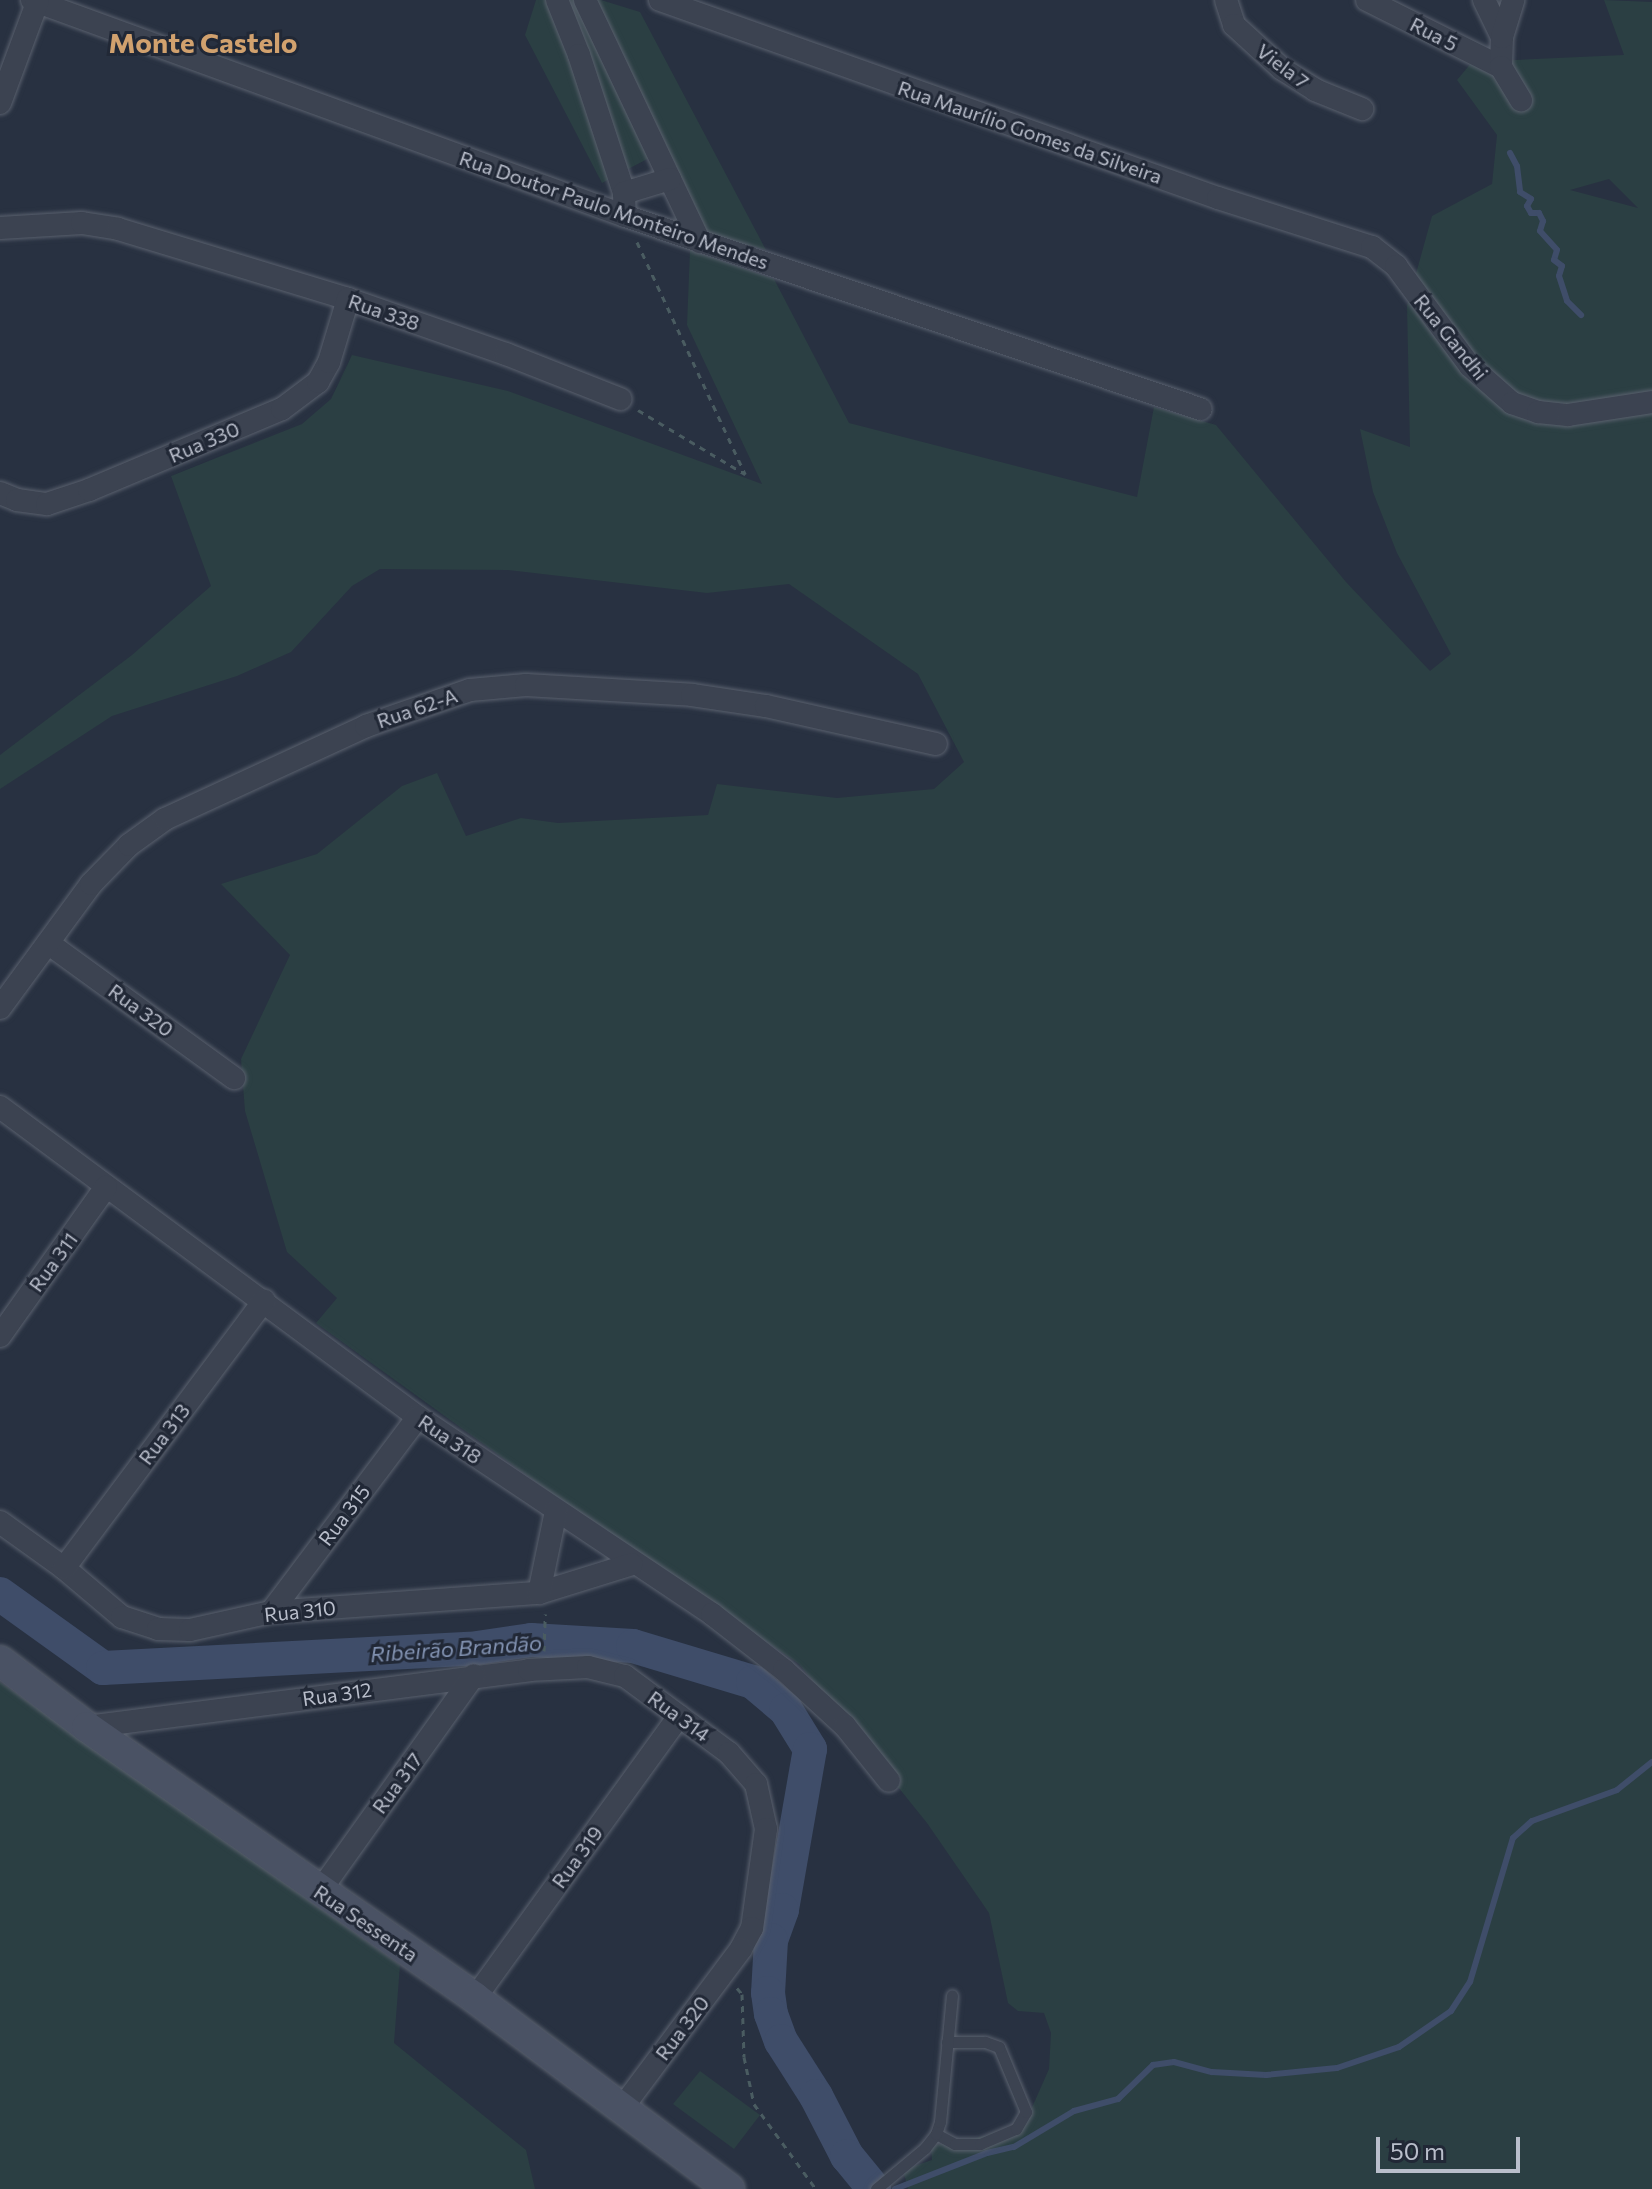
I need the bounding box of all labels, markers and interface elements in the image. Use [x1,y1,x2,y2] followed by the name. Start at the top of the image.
[1406,12,1462,56] street label: Rua 5
[108,25,298,59] district label: Monte Castelo
[1252,39,1314,93] street label: Viela 7
[895,75,1165,189] street label: Rua Maurílio Gomes da Silveira
[456,146,772,274] street label: Rua Doutor Paulo Monteiro Mendes
[345,289,423,335] street label: Rua 338
[1409,289,1493,385] street label: Rua Gandhi
[165,416,243,468] street label: Rua 330
[373,683,461,733] street label: Rua 62-A
[104,978,178,1042] street label: Rua 320
[24,1228,82,1296] street label: Rua 311
[133,1399,195,1469] street label: Rua 313
[414,1409,486,1469] street label: Rua 318
[313,1480,375,1550] street label: Rua 315
[263,1595,337,1627] street label: Rua 310
[369,1629,543,1667] water label: Ribeirão Brandão
[301,1677,373,1711] street label: Rua 312
[643,1686,715,1746] street label: Rua 314
[367,1748,427,1818] street label: Rua 317
[546,1821,608,1893] street label: Rua 319
[310,1880,422,1966] street label: Rua Sessenta
[650,1991,714,2065] street label: Rua 320
[1380,2121,1524,2171] scale bar
[1390,2136,1445,2165] text: 50 m

